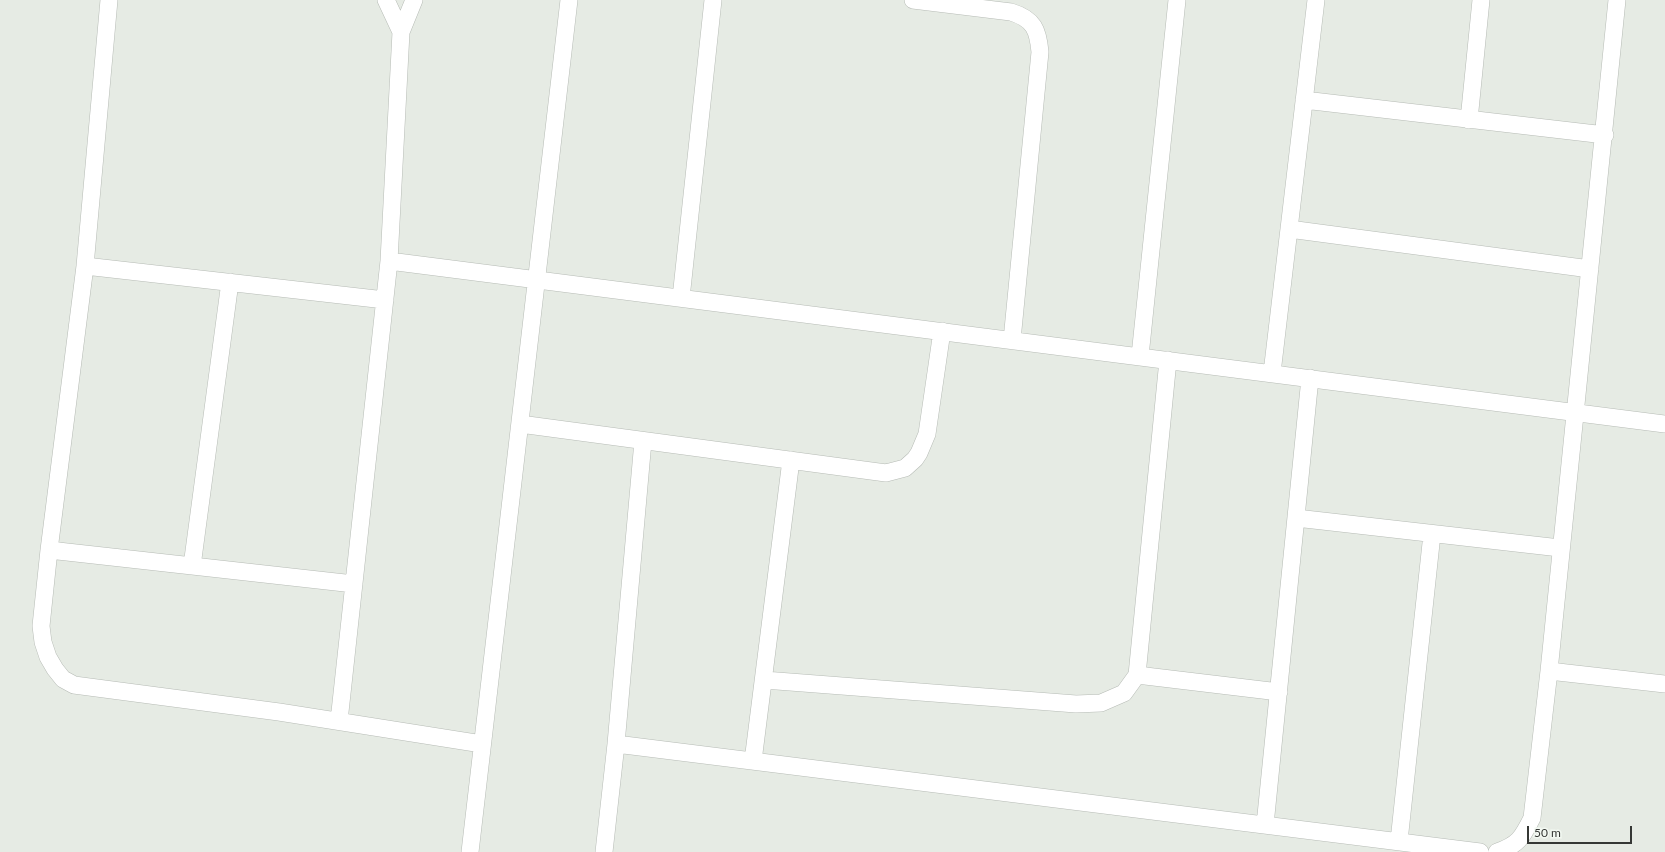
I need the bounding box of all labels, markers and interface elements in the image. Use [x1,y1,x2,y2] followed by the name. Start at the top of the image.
[1529,818,1634,844] scale bar
[1534,825,1561,840] text: 50 m

